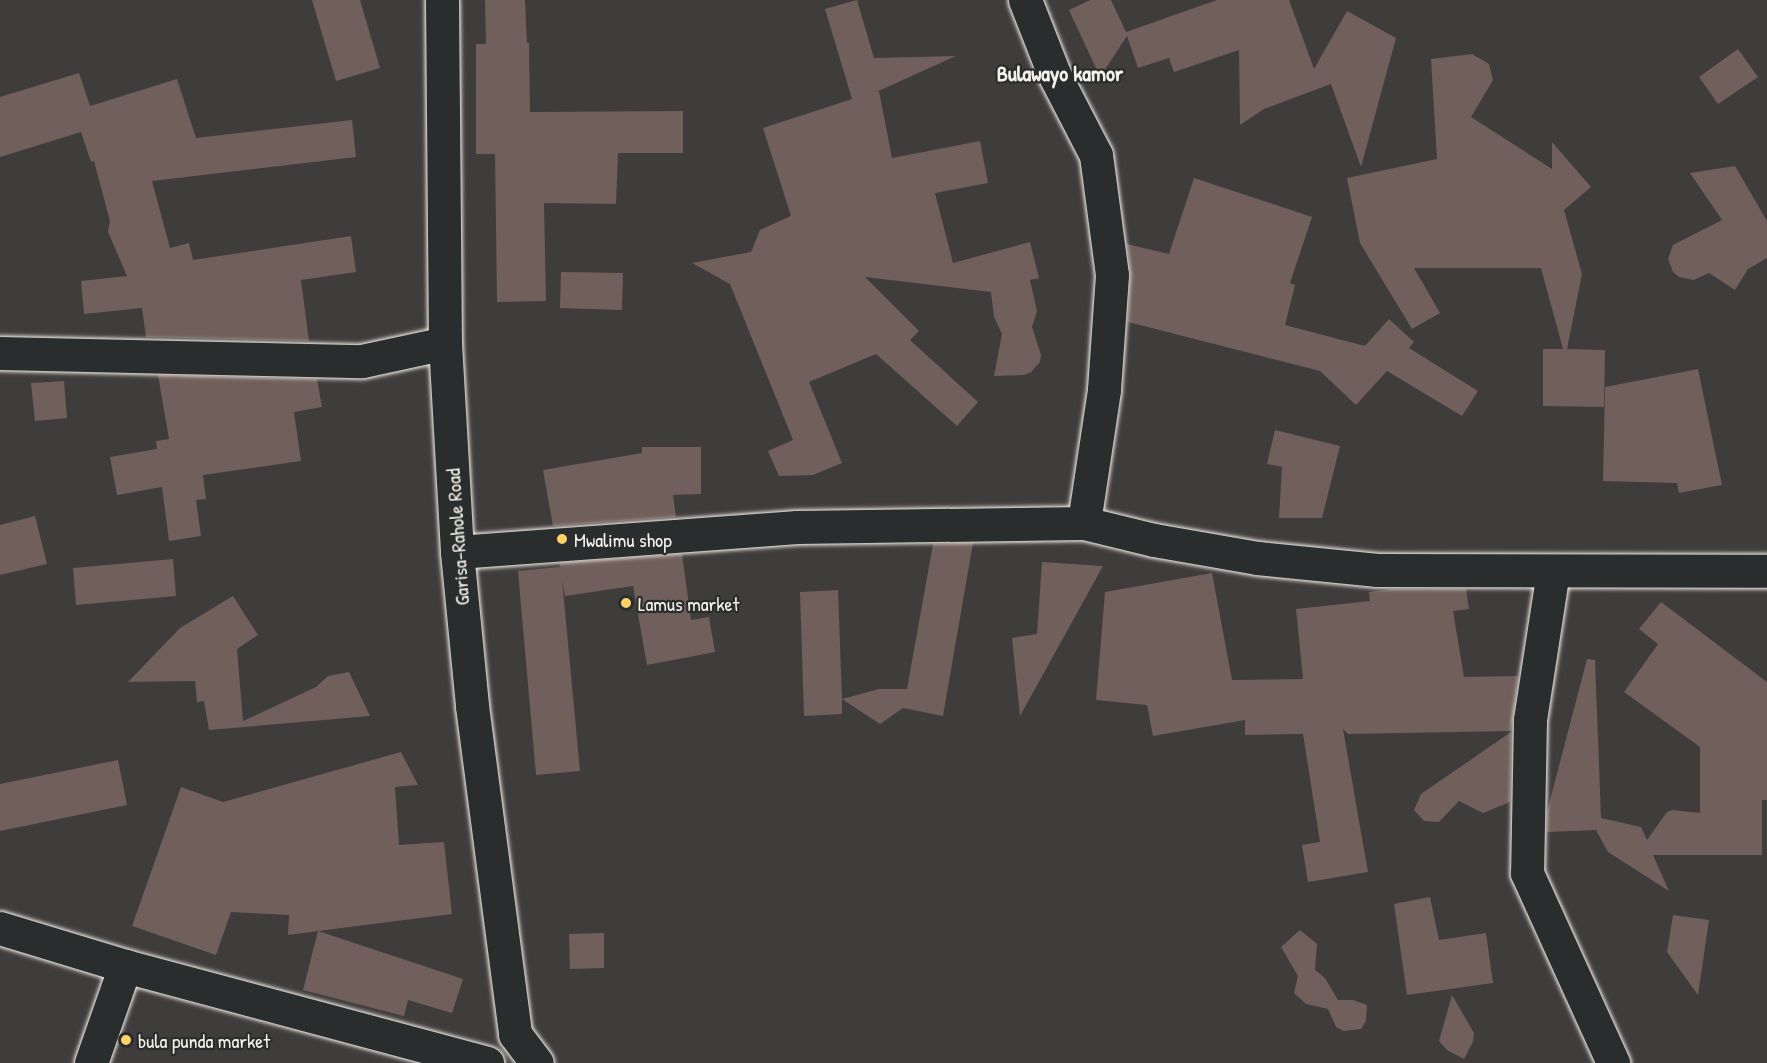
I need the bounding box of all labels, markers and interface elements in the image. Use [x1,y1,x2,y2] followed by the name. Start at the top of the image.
[997,61,1123,87] district label: Bulawayo kamor
[440,468,474,606] street label: Garisa-Rahole Road
[574,527,672,551] place label: Mwalimu shop
[555,532,569,546] marker: Mwalimu shop
[638,591,739,615] place label: Lamus market
[619,596,633,610] marker: Lamus market
[138,1028,270,1052] place label: bula punda market
[119,1033,133,1047] marker: bula punda market

